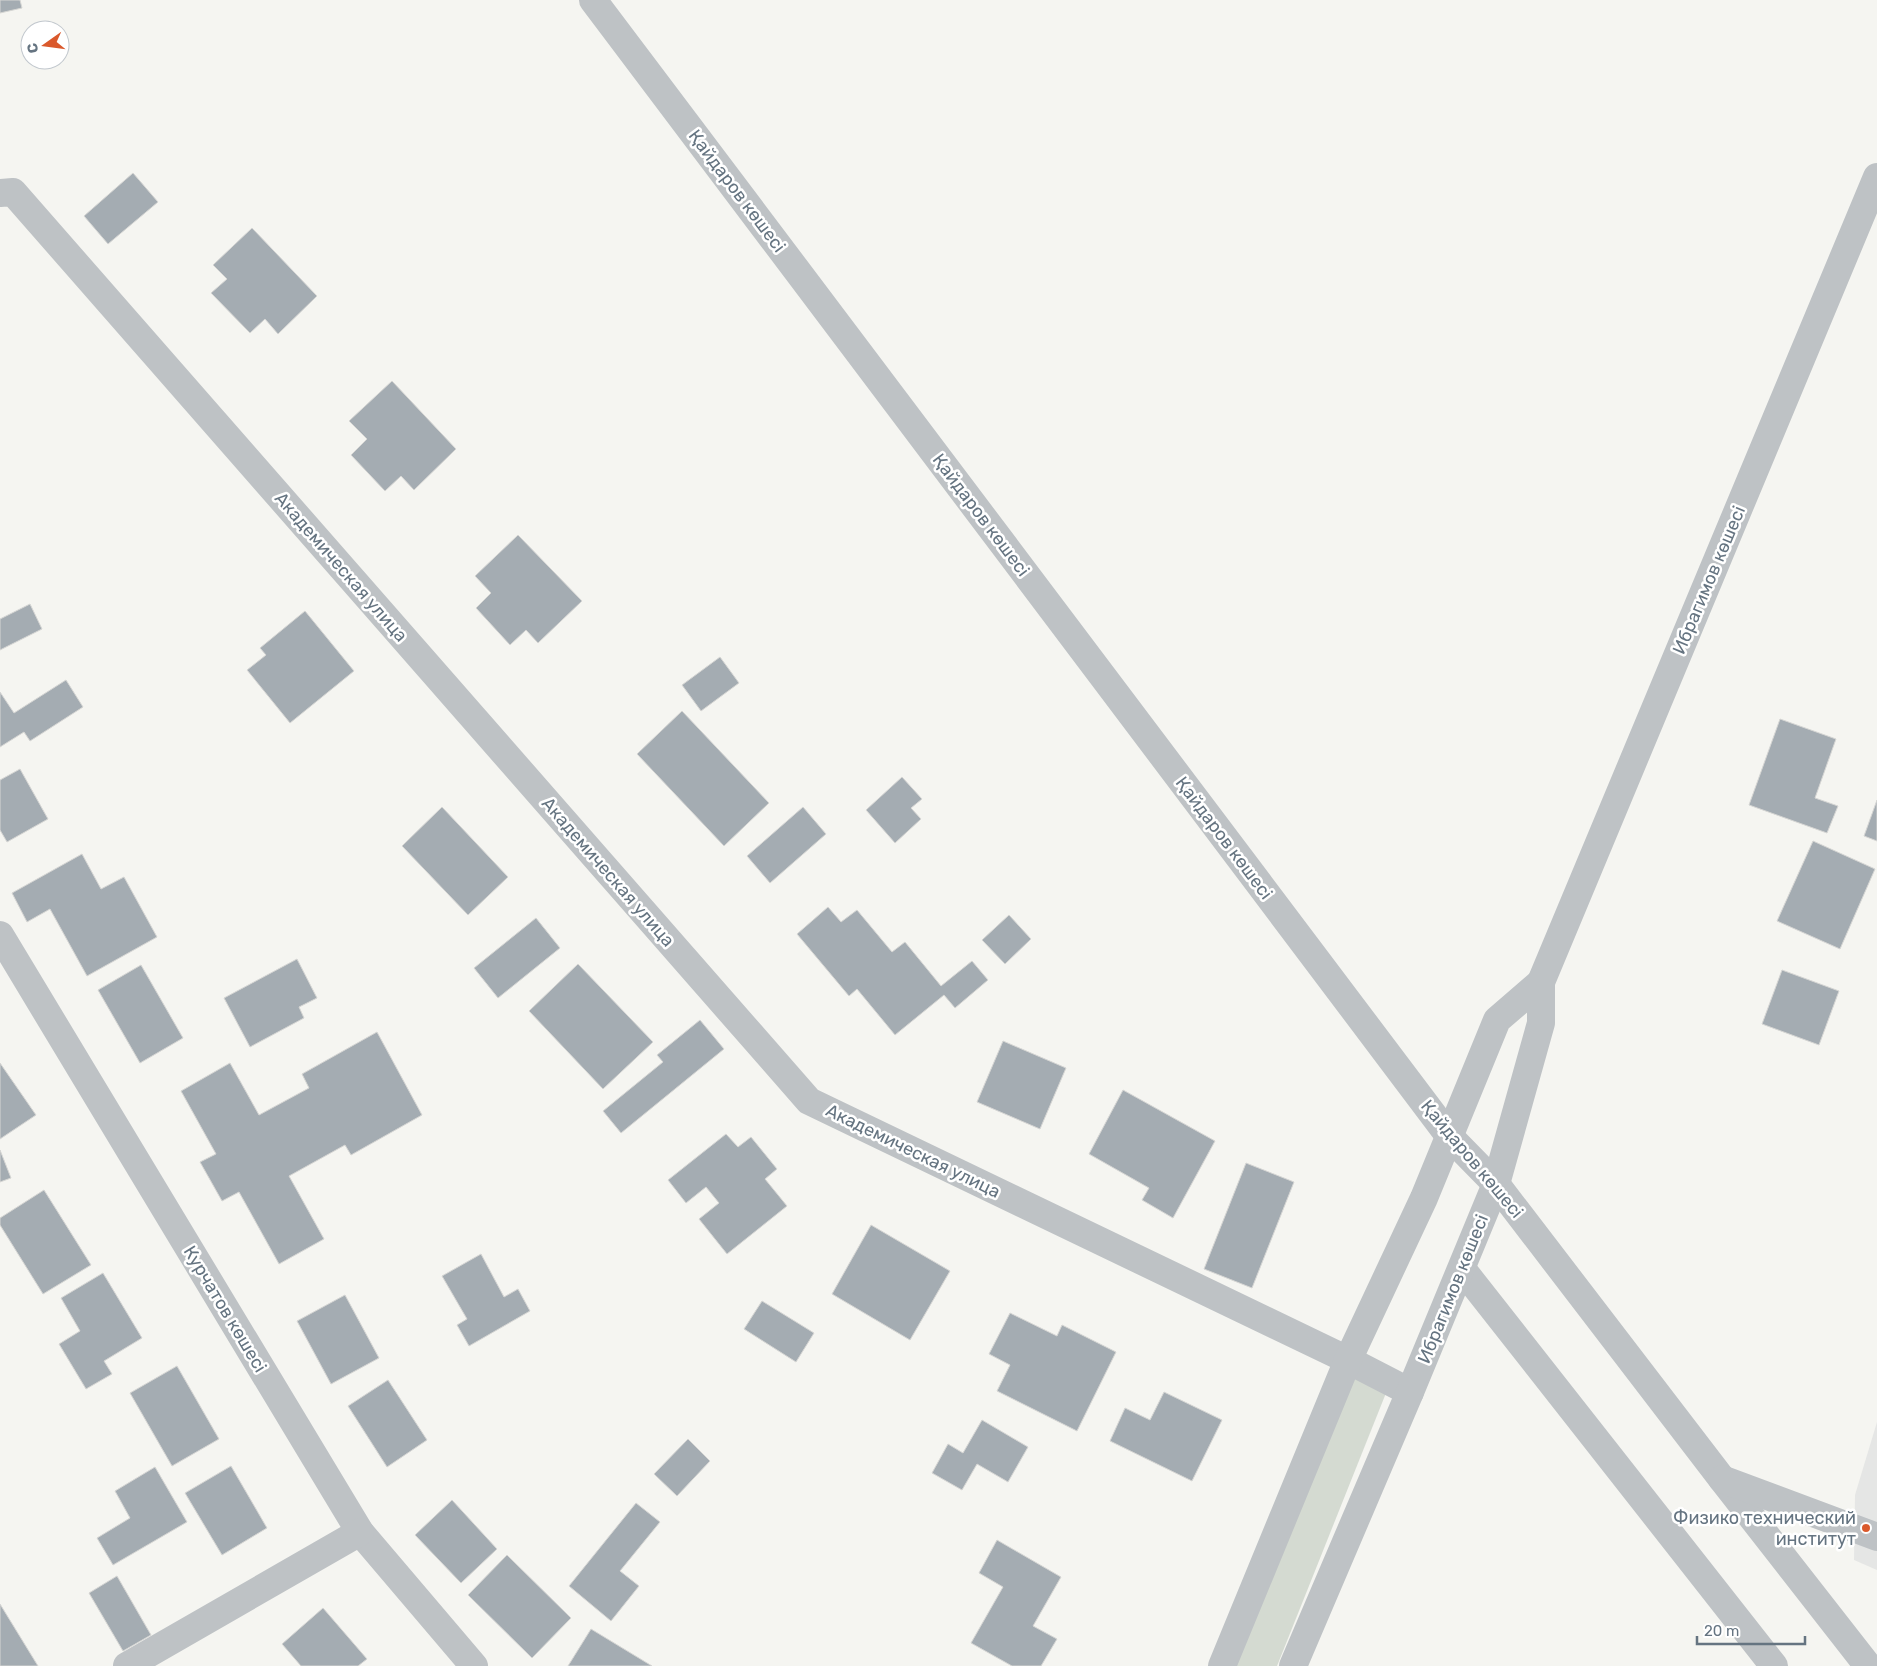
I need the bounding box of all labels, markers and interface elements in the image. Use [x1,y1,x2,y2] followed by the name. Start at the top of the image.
[20,20,70,70] north arrow
[23,41,42,55] text: С
[684,125,790,257] street label: Қайдаров көшесі
[928,449,1034,581] street label: Қайдаров көшесі
[270,488,412,646] street label: Академическая улица
[1668,503,1750,657] street label: Ибрагимов көшесі
[1171,772,1277,904] street label: Қайдаров көшесі
[537,793,679,951] street label: Академическая улица
[1416,1095,1528,1223] street label: Қайдаров көшесі
[822,1099,1004,1203] street label: Академическая улица
[1413,1211,1493,1367] street label: Ибрагимов көшесі
[179,1242,271,1376] street label: Курчатов көшесі
[1673,1507,1856,1550] place label: Физико технический институт
[1860,1522,1872,1534] marker: Физико технический институт
[1697,1614,1804,1646] scale bar
[1704,1622,1739,1640] text: 20 m

